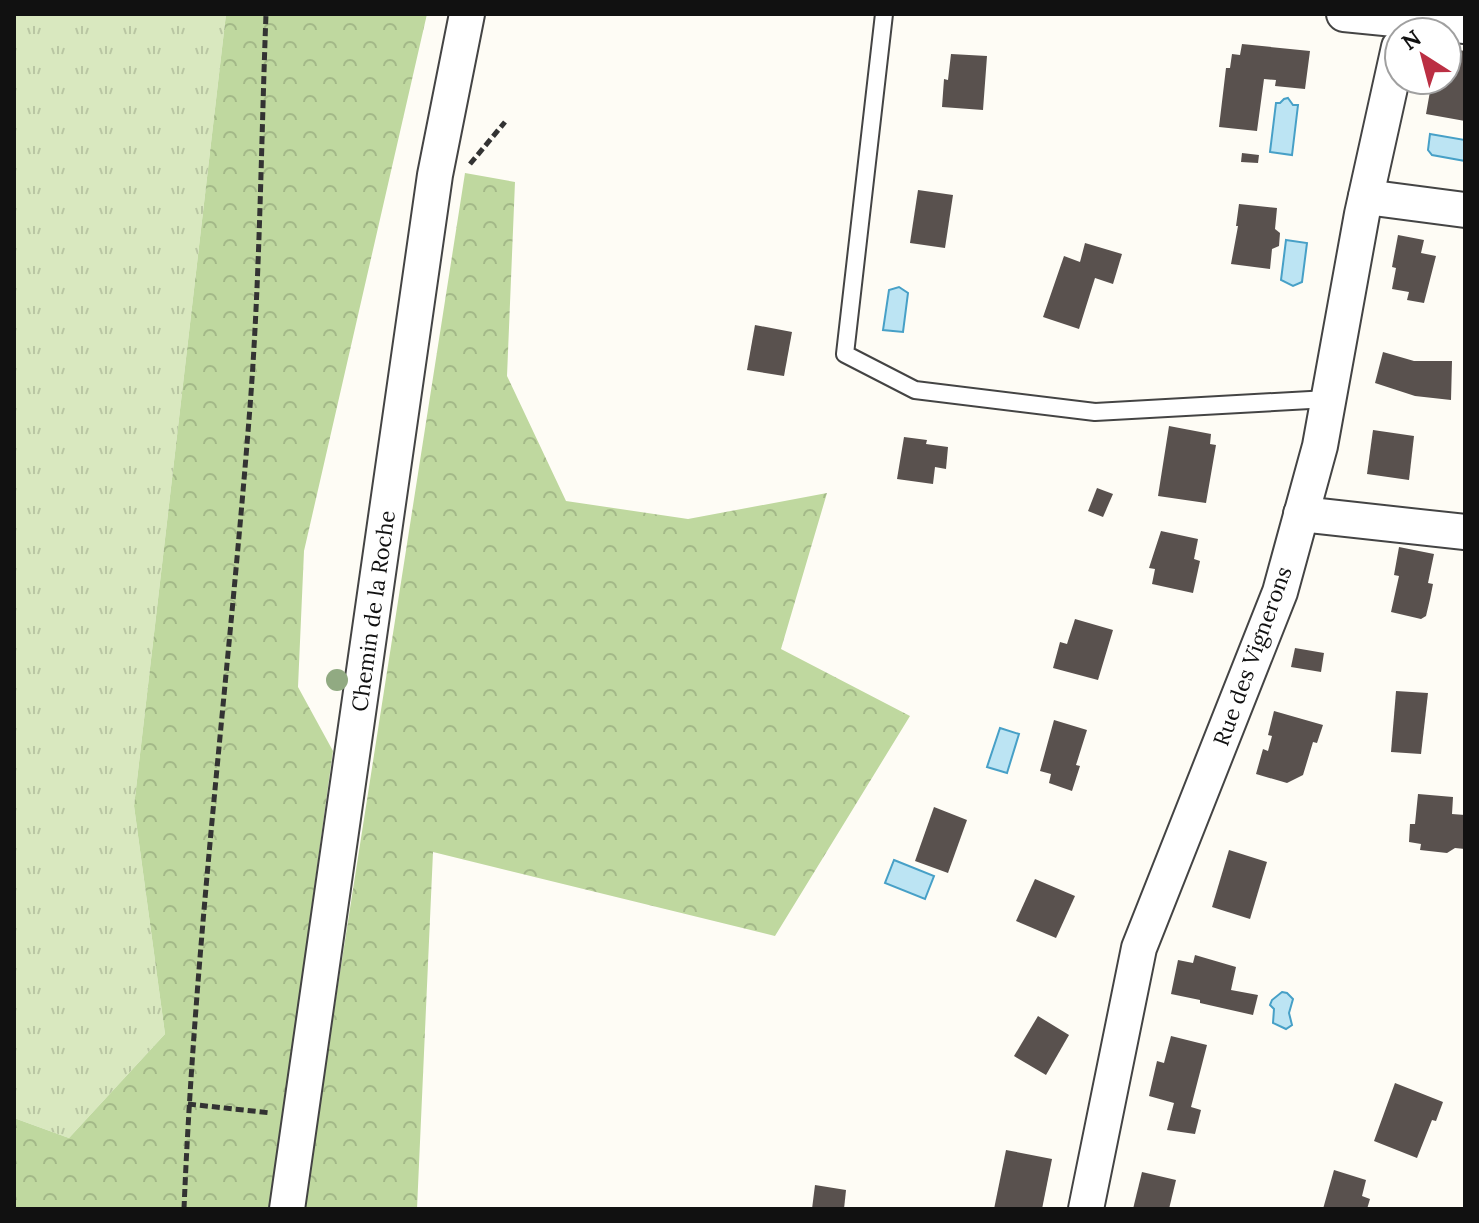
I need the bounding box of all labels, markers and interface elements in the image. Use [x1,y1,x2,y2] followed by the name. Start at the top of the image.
[1383,16,1463,96] north arrow
[1396,23,1426,56] text: N
[345,509,401,713] street label: Chemin de la Roche
[1206,562,1298,750] street label: Rue des Vignerons

